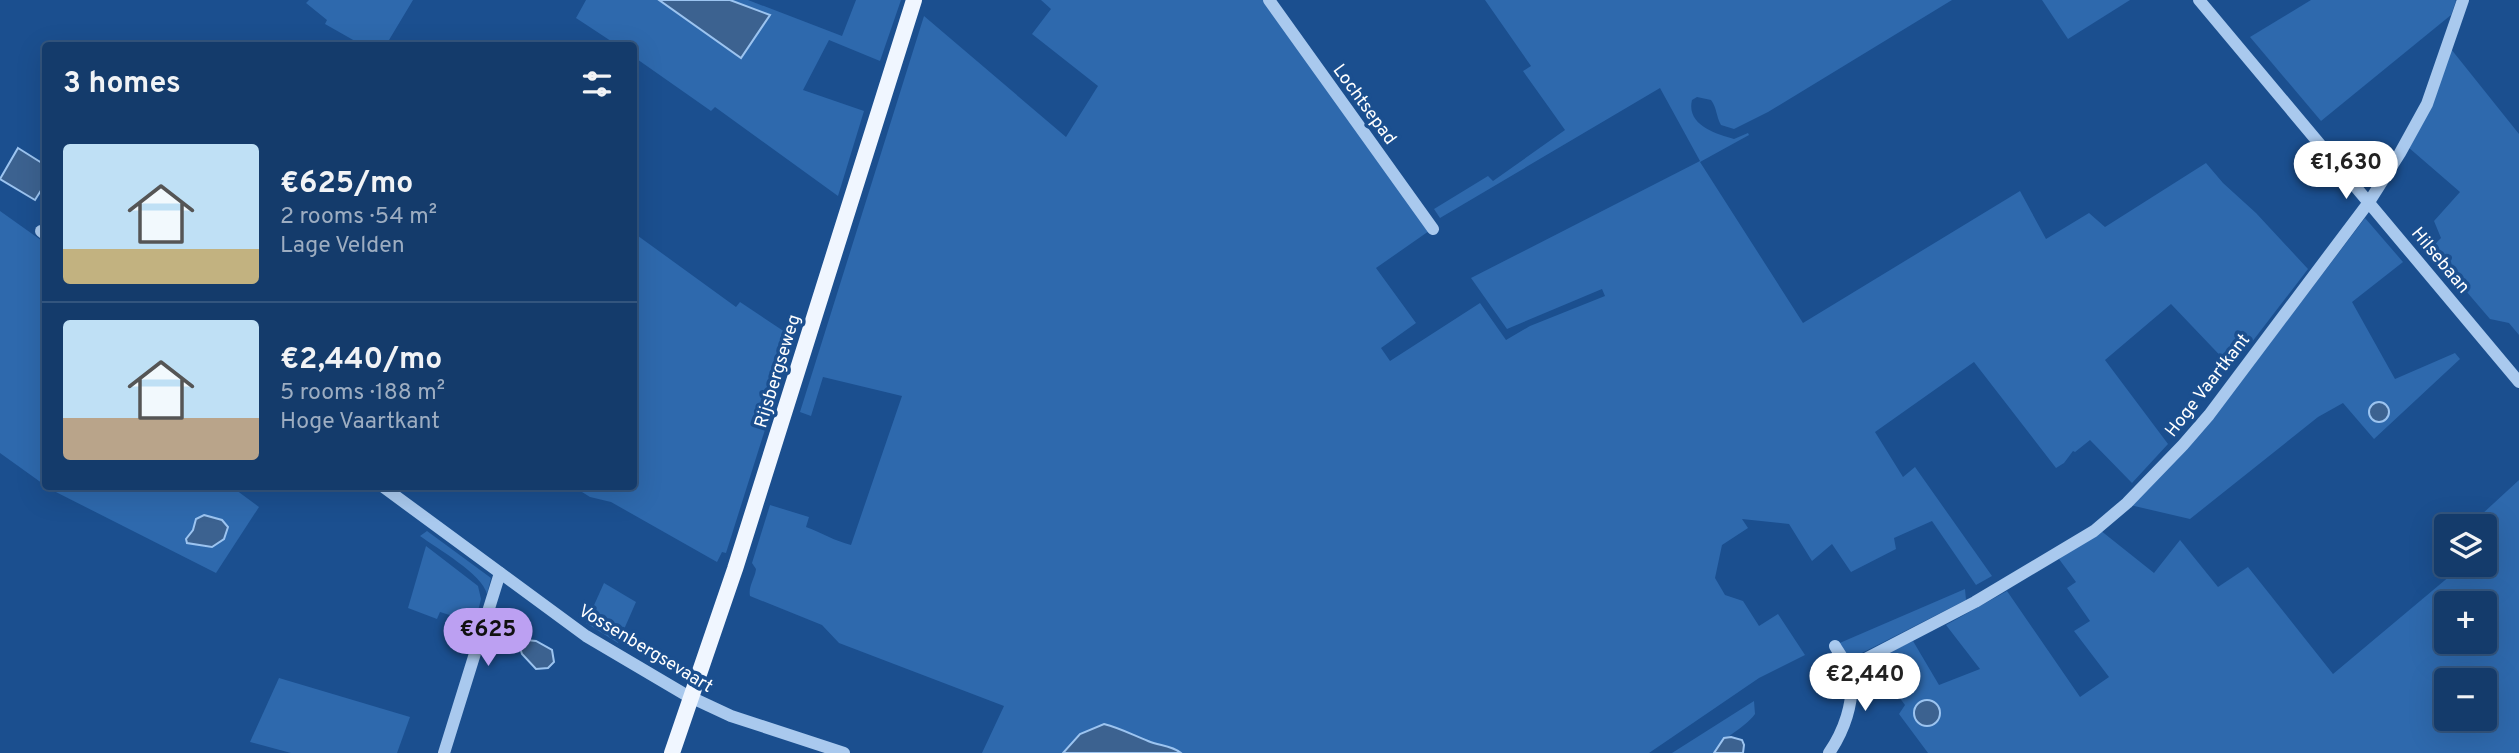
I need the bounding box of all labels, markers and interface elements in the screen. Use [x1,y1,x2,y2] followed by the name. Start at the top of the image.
[1327,60,1401,150] street label: Lochtsepad
[578,65,616,103] icon: filters
[63,66,181,103] text: 3 homes
[2289,142,2403,201] pin: €1,630
[2310,149,2382,178] text: €1,630
[280,166,413,203] text: €625/mo
[119,172,203,256] icon: home
[280,203,437,232] text: 2 rooms · 54 m²
[2405,223,2474,299] street label: Hilsebaan
[280,232,405,261] text: Lage Velden
[750,312,807,431] street label: Rijsbergseweg
[2161,330,2256,442] street label: Hoge Vaartkant
[280,342,442,379] text: €2,440/mo
[119,348,203,432] icon: home
[280,379,445,408] text: 5 rooms · 188 m²
[280,408,440,437] text: Hoge Vaartkant
[2434,514,2497,731] map controls
[2434,514,2497,577] button: layers
[2434,591,2497,654] button: +
[574,600,717,699] street label: Vossenbergsevaart
[447,608,529,668] pin: €625
[460,616,516,645] text: €625
[1808,654,1922,713] pin: €2,440
[1825,661,1905,690] text: €2,440
[2434,668,2497,731] button: −

